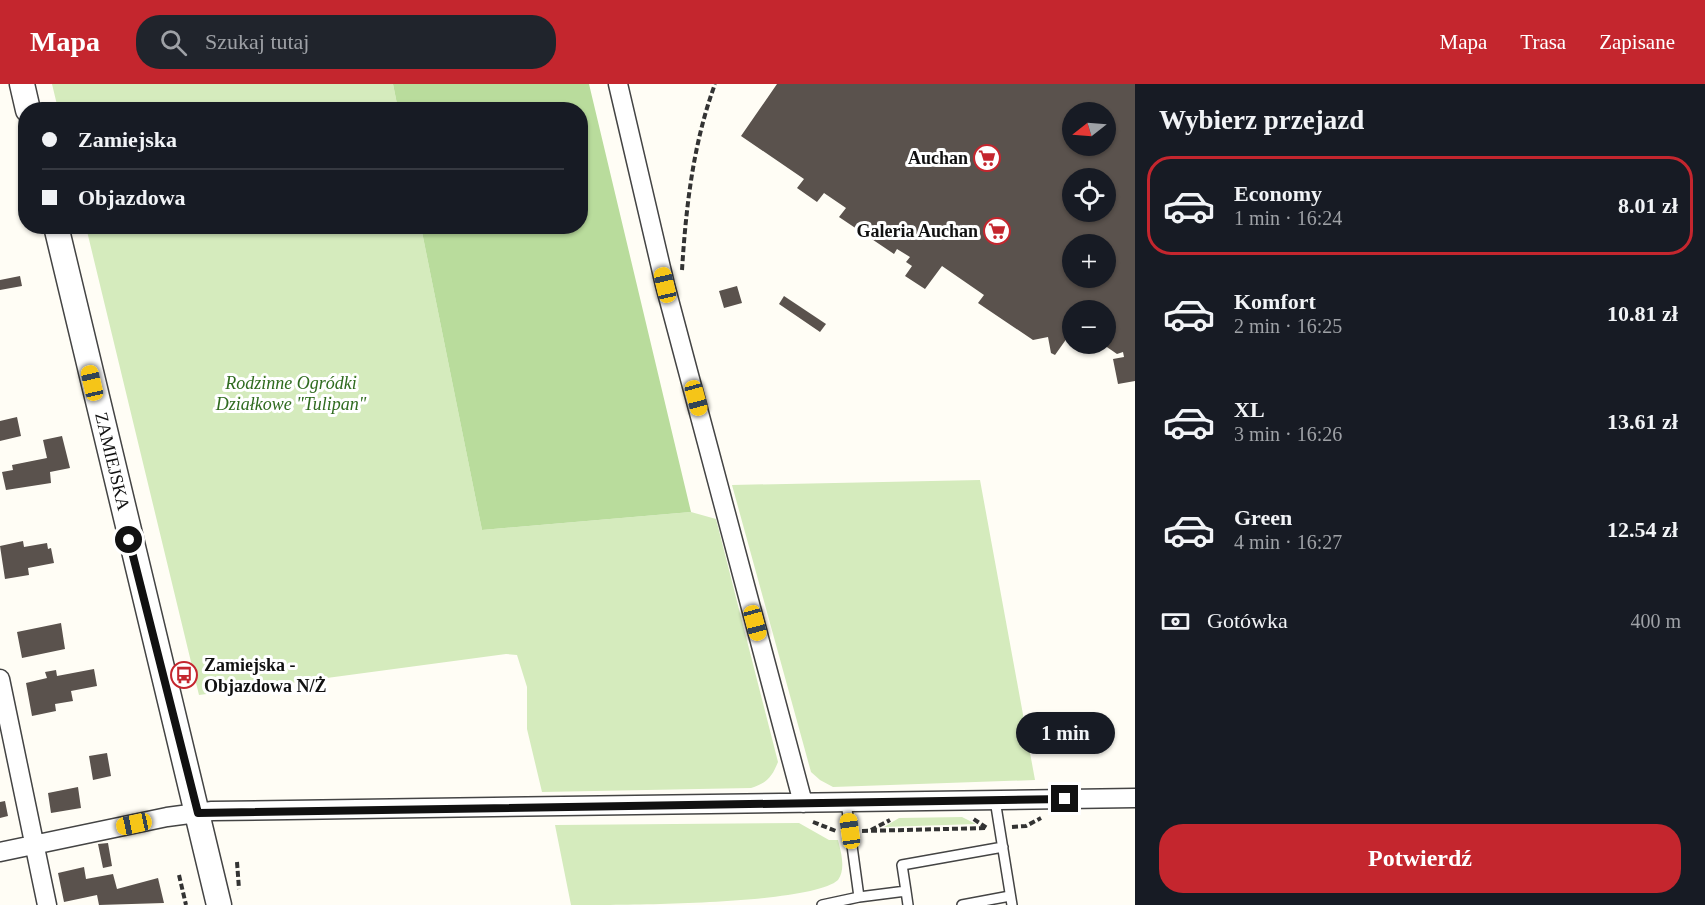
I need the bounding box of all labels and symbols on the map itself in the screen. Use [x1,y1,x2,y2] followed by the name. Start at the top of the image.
[1062,102,1116,156] north arrow
[972,143,1002,173] supermarket icon: Auchan
[908,148,968,168] place label: Auchan
[982,216,1012,246] supermarket icon: Galeria Auchan
[856,221,978,241] place label: Galeria Auchan
[652,265,678,305] car
[79,363,105,403] car
[215,373,367,414] park label: Rodzinne Ogródki Działkowe "Tulipan"
[683,378,709,418] car
[91,410,134,512] street label: ZAMIEJSKA
[115,526,142,553] route start
[742,603,768,643] car
[204,655,327,696] place label: Zamiejska - Objazdowa N/Ż
[169,660,199,690] bus stop icon: Zamiejska - Objazdowa N/Ż
[1016,712,1114,754] callout: 1 min
[1051,785,1078,812] route end
[115,811,153,837] car
[839,812,861,850] car

